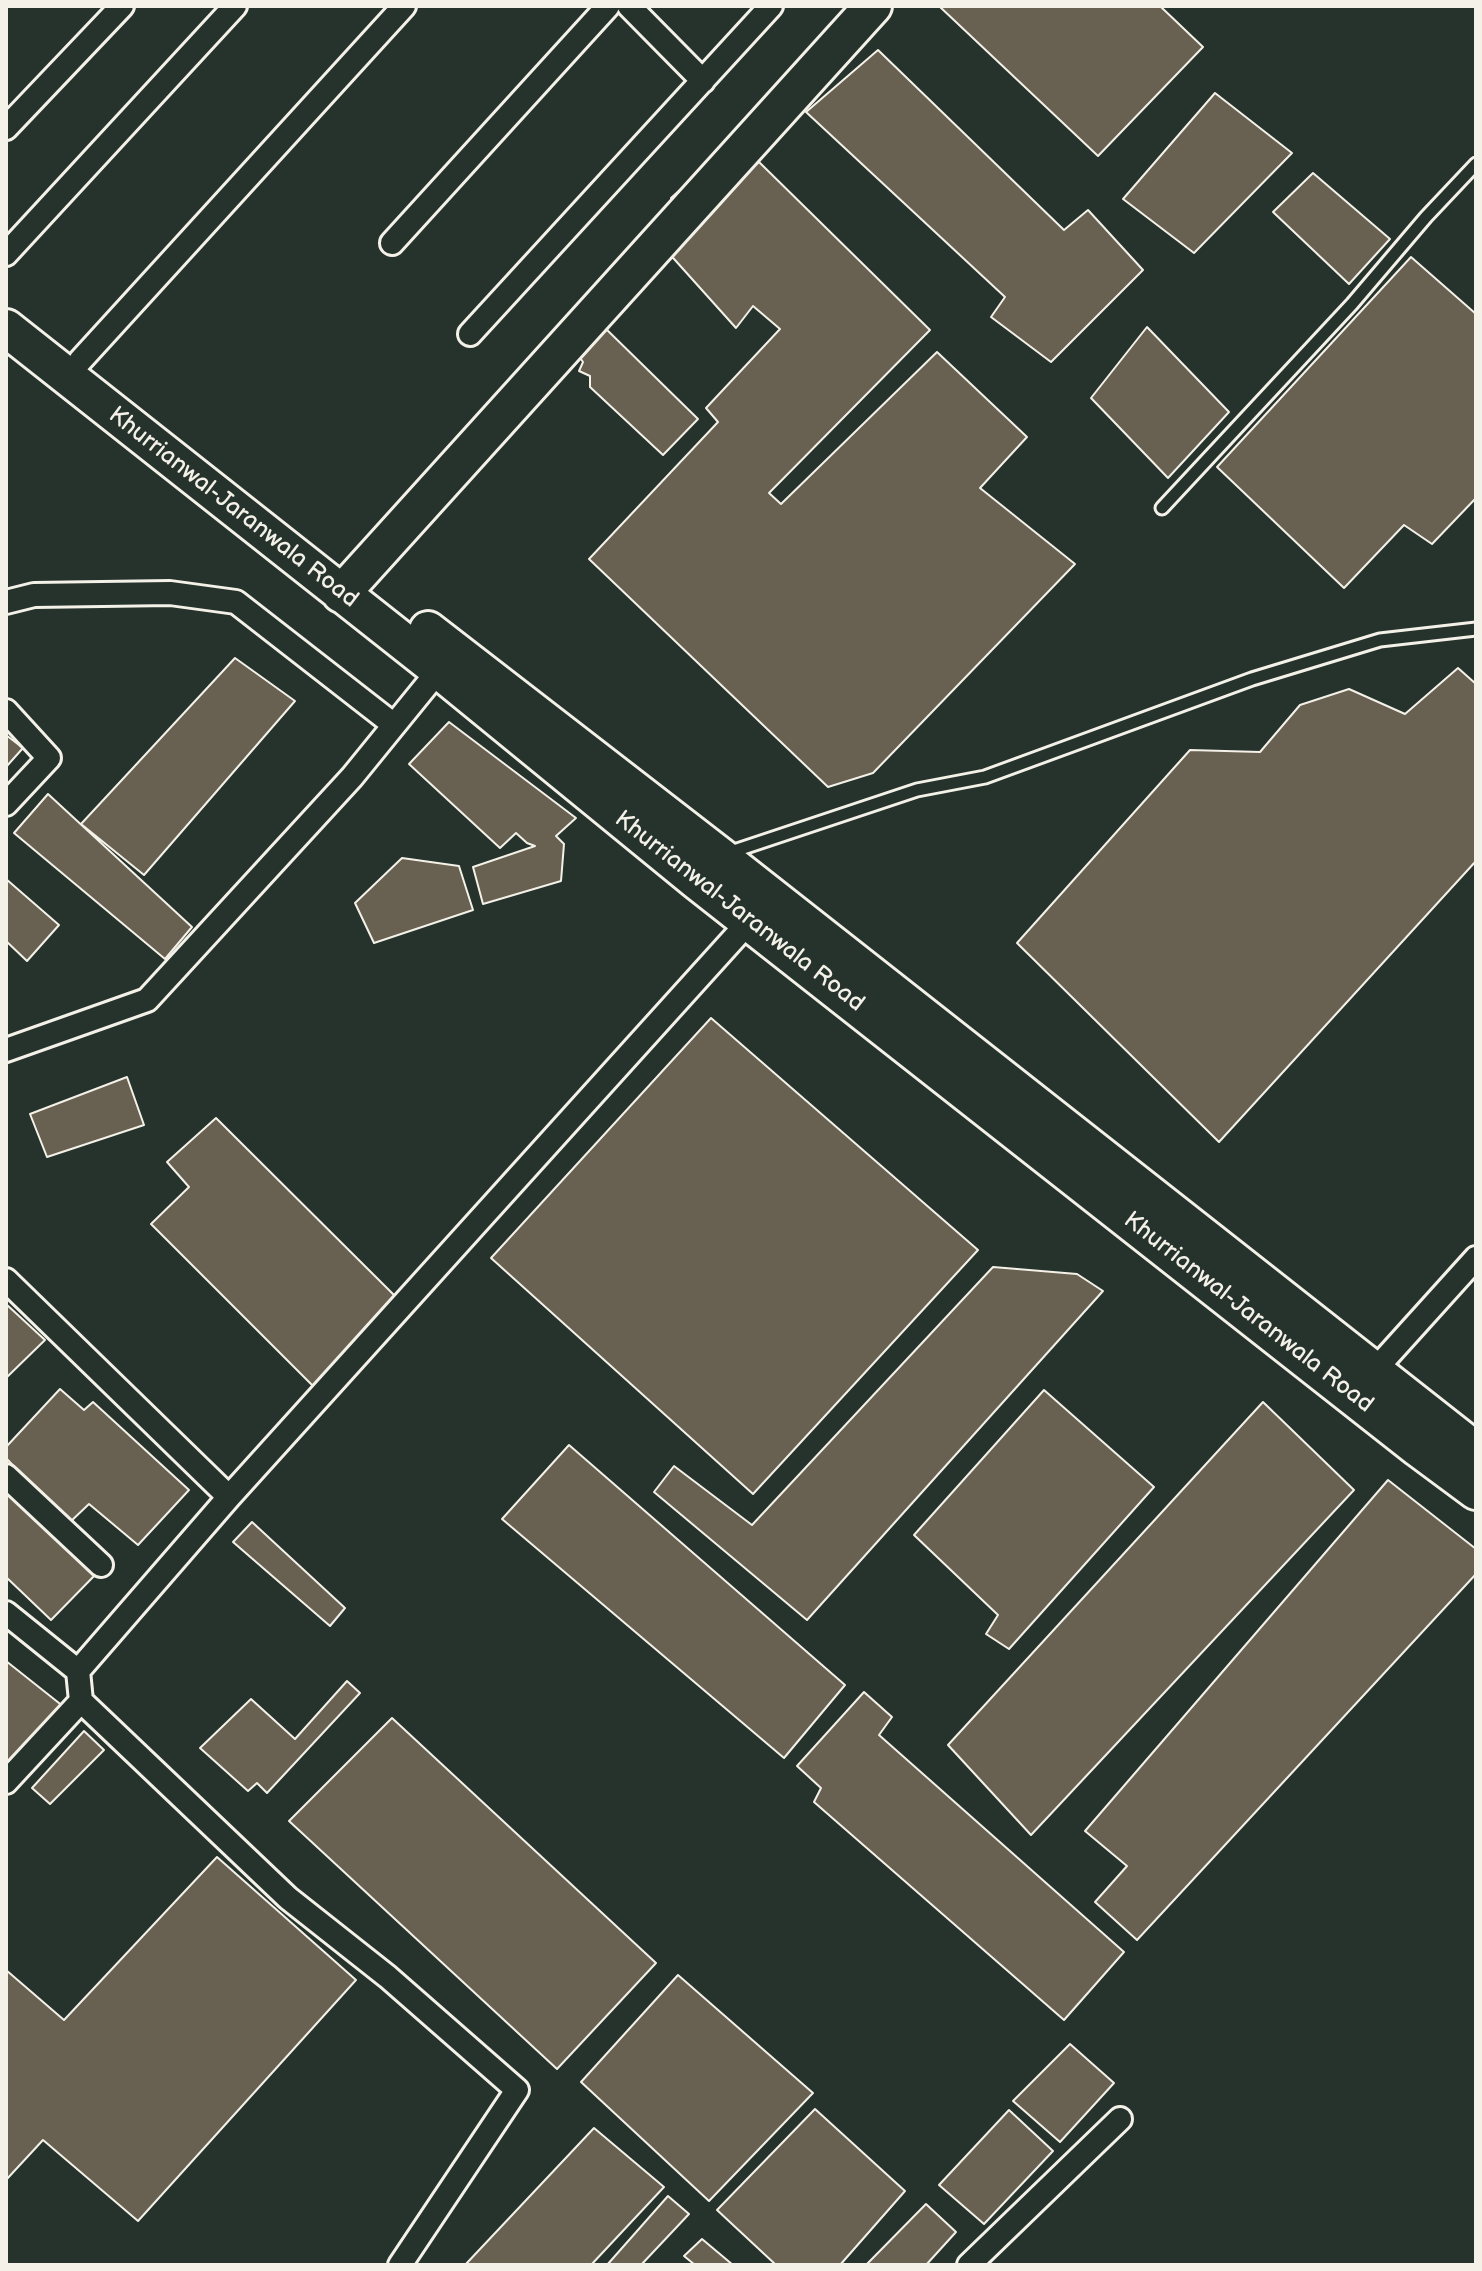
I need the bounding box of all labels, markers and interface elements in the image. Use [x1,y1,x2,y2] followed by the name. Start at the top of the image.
[102,402,364,614] street label: Khurrianwal-Jaranwala Road
[608,806,870,1018] street label: Khurrianwal-Jaranwala Road
[1117,1207,1379,1419] street label: Khurrianwal-Jaranwala Road

